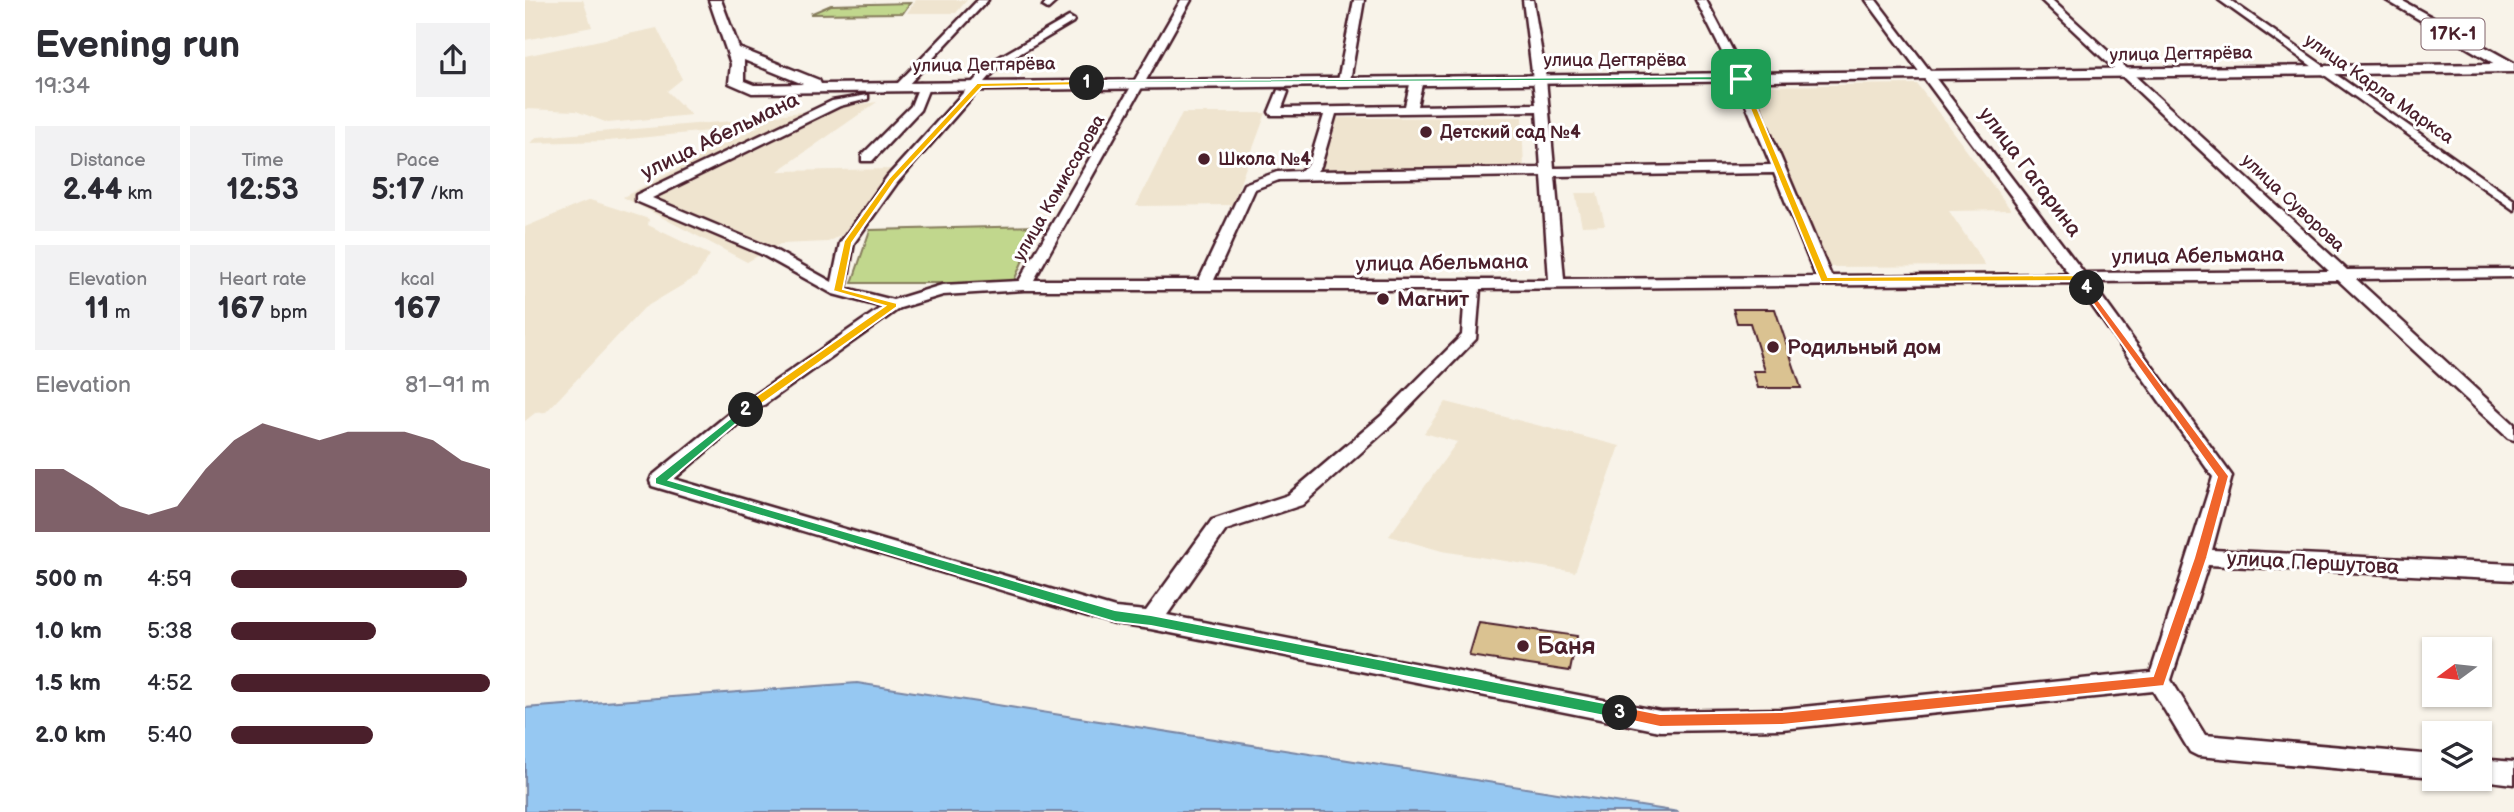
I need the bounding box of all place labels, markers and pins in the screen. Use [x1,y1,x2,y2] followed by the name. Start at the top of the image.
[1711,49,1771,109] pin
[1069,66,1105,100] pin: 1
[1440,122,1581,143] place label: Детский сад №4
[1418,124,1434,140] marker: Детский сад №4
[1218,149,1311,170] place label: Школа №4
[1196,151,1212,167] marker: Школа №4
[2069,270,2105,306] pin: 4
[1397,287,1469,312] place label: Магнит
[1375,291,1391,307] marker: Магнит
[1787,335,1941,360] place label: Родильный дом
[1765,339,1781,355] marker: Родильный дом
[729,392,763,428] pin: 2
[1537,632,1596,661] place label: Баня
[1515,638,1531,654] marker: Баня
[1603,696,1637,730] pin: 3

